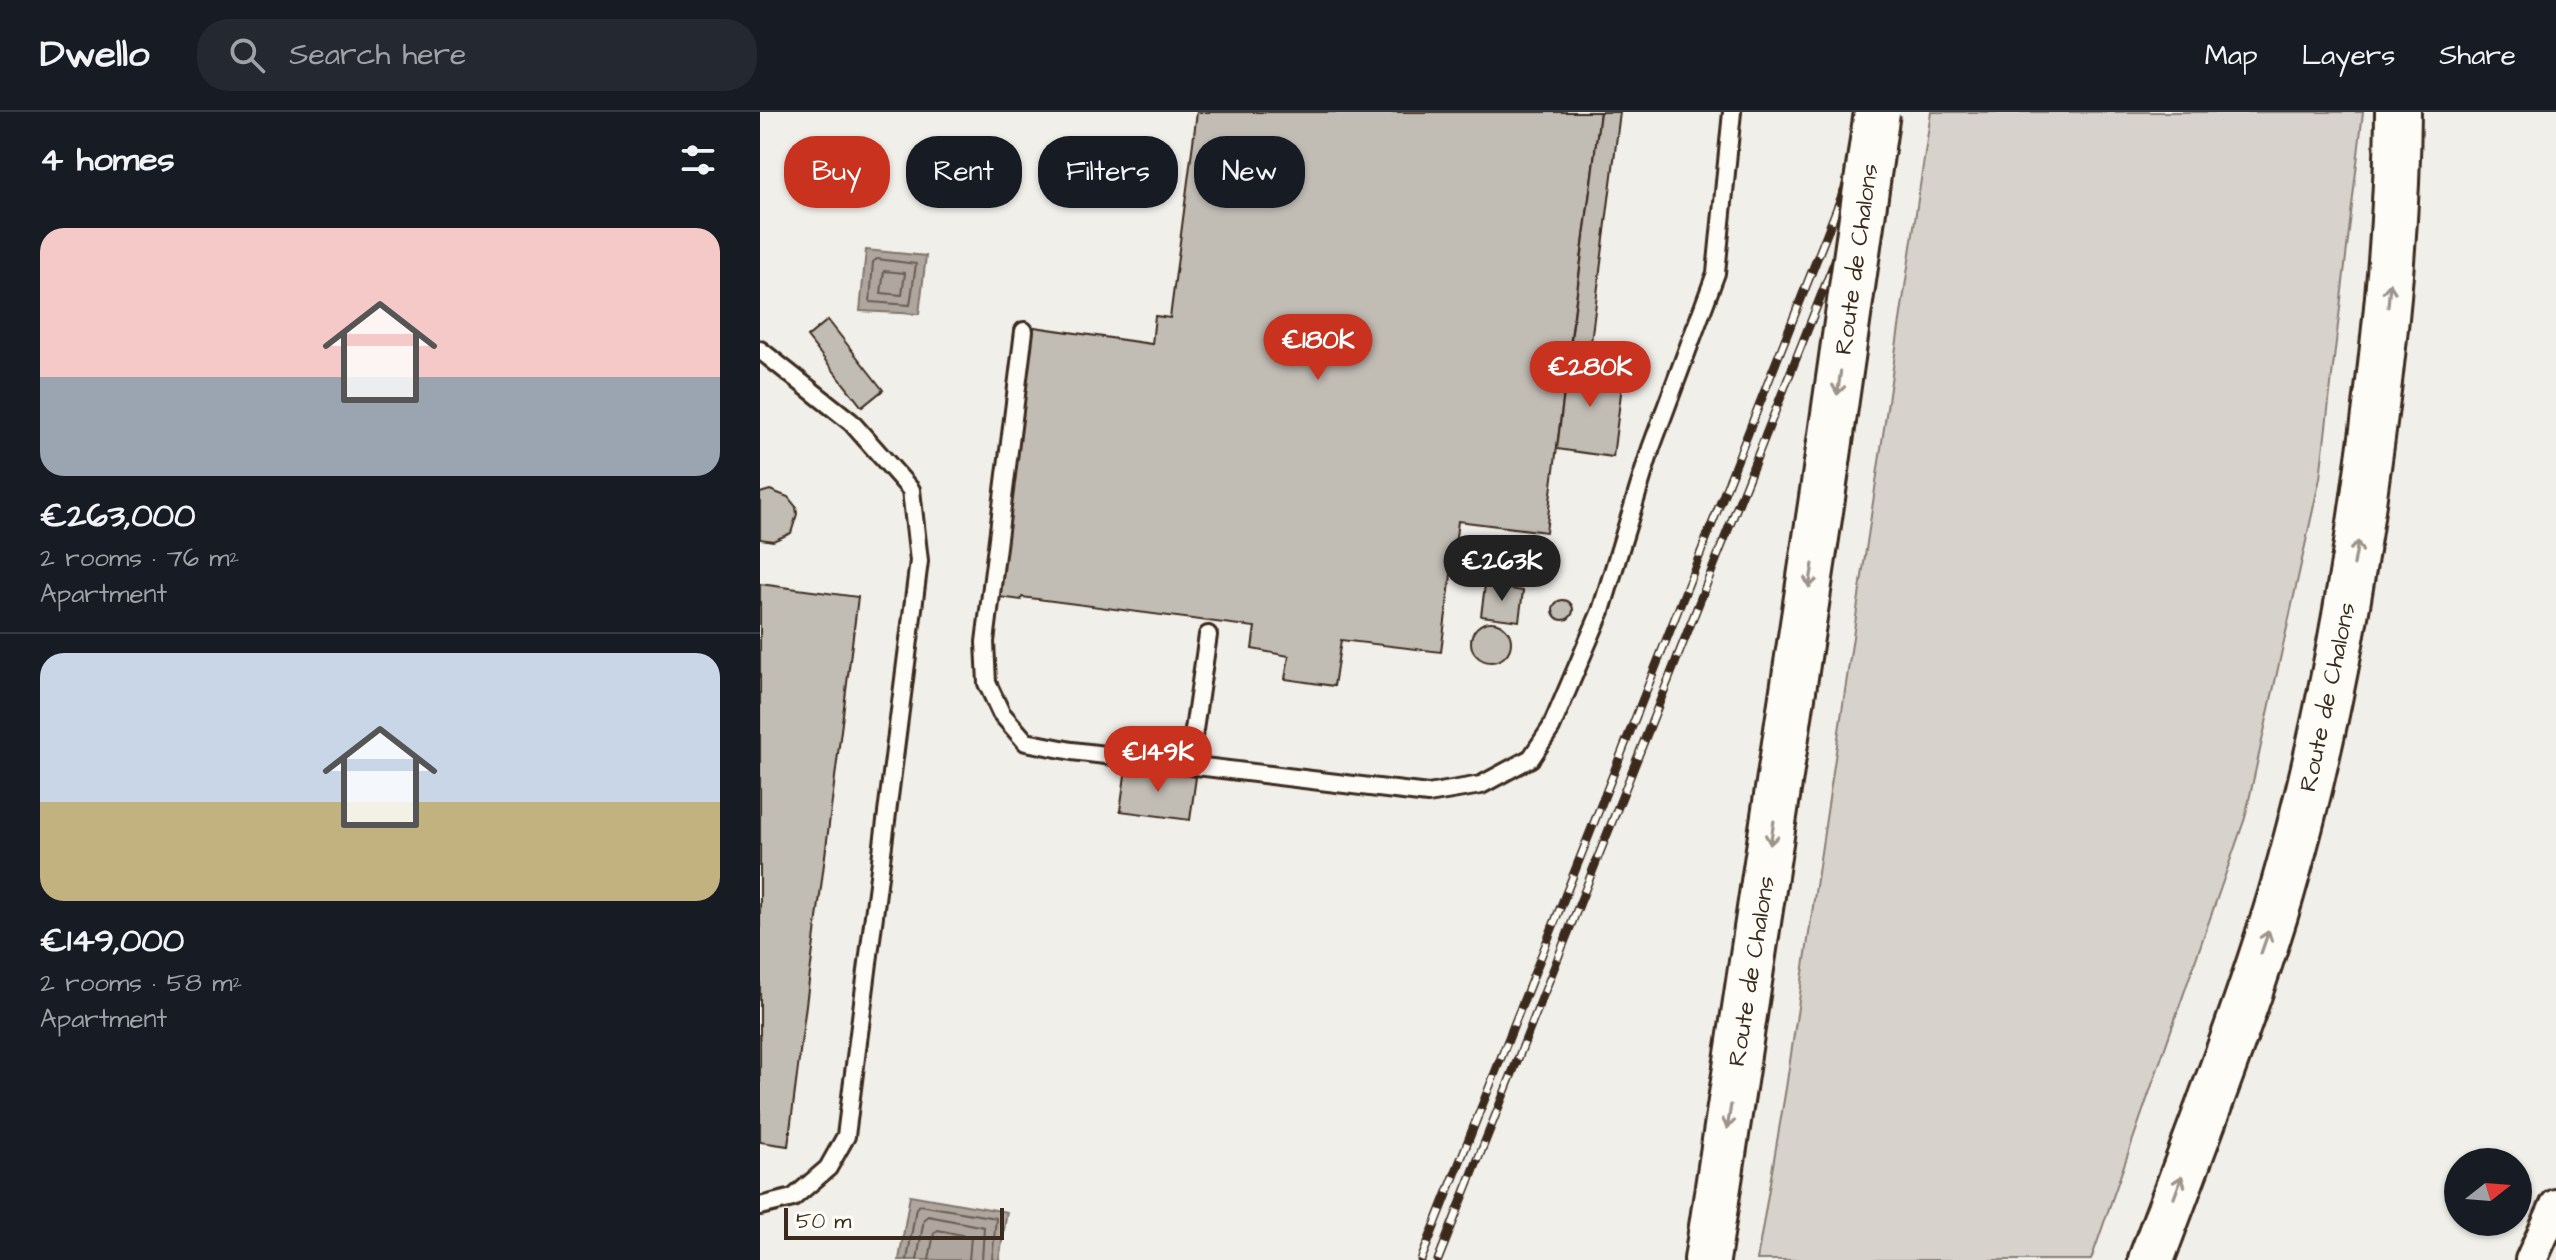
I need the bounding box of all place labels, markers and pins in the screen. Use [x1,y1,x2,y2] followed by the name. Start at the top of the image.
[1262,314,1374,382] pin: €180K
[1534,341,1646,409] pin: €280K
[1446,535,1558,603] pin: €263K
[1102,726,1214,794] pin: €149K

